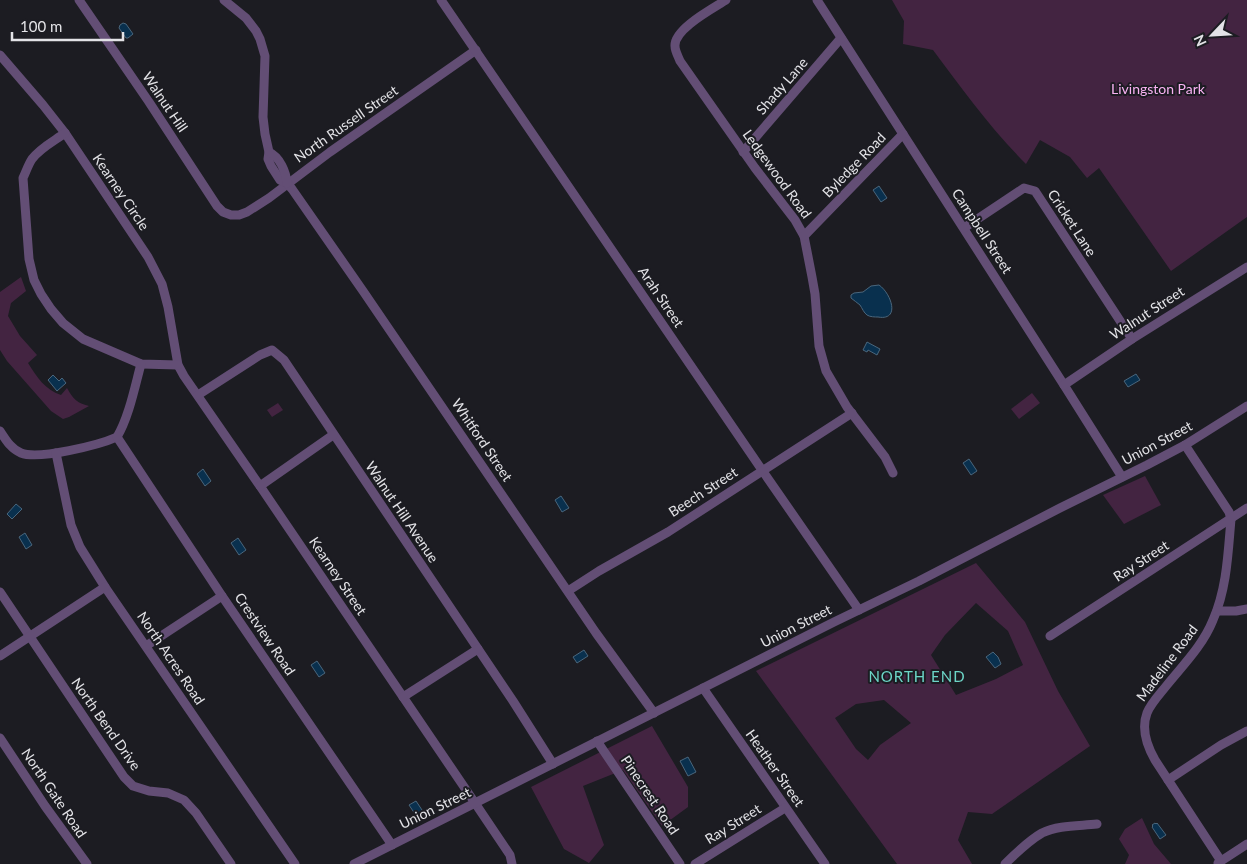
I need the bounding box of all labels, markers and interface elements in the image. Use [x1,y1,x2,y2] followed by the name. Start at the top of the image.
[12,10,124,42] scale bar
[1187,10,1237,60] north arrow
[20,17,62,35] text: 100 m
[1190,32,1210,49] text: N
[752,54,811,118] street label: Shady Lane
[139,68,192,135] street label: Walnut Hill
[1111,80,1206,97] park label: Livingston Park
[291,81,401,166] street label: North Russell Street
[739,126,815,221] street label: Ledgewood Road
[818,129,889,201] street label: Byledge Road
[90,150,153,233] street label: Kearney Circle
[949,185,1016,276] street label: Campbell Street
[1044,186,1100,259] street label: Cricket Lane
[635,263,688,330] street label: Arah Street
[1106,282,1187,343] street label: Walnut Street
[449,395,516,484] street label: Whitford Street
[1119,417,1195,468] street label: Union Street
[362,458,443,565] street label: Walnut Hill Avenue
[665,463,740,520] street label: Beech Street
[306,533,371,618] street label: Kearney Street
[1110,536,1172,585] street label: Ray Street
[232,589,299,678] street label: Crestview Road
[757,600,834,651] street label: Union Street
[134,608,209,707] street label: North Acres Road
[1132,621,1201,704] street label: Madeline Road
[868,667,966,685] district label: NORTH END
[68,674,145,773] street label: North Bend Drive
[743,726,808,810] street label: Heather Street
[18,745,91,841] street label: North Gate Road
[618,752,683,837] street label: Pinecrest Road
[396,783,473,832] street label: Union Street
[702,800,764,847] street label: Ray Street

